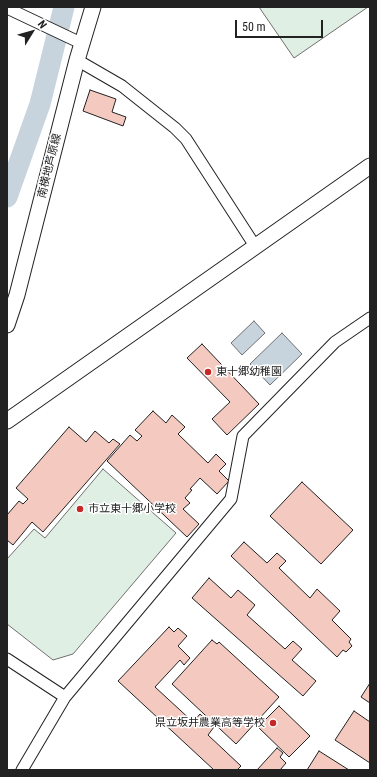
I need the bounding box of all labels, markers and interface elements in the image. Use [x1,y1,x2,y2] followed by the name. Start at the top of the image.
[12,12,52,52] north arrow
[237,12,325,38] scale bar
[35,18,49,31] text: N
[242,20,266,34] text: 50 m
[36,132,64,200] street label: 南横地芦原線
[216,365,282,379] place label: 東十郷幼稚園
[203,367,213,377] marker: 東十郷幼稚園
[88,502,176,516] place label: 市立東十郷小学校
[75,504,85,514] marker: 市立東十郷小学校
[155,716,265,730] place label: 県立坂井農業高等学校
[268,718,278,728] marker: 県立坂井農業高等学校

